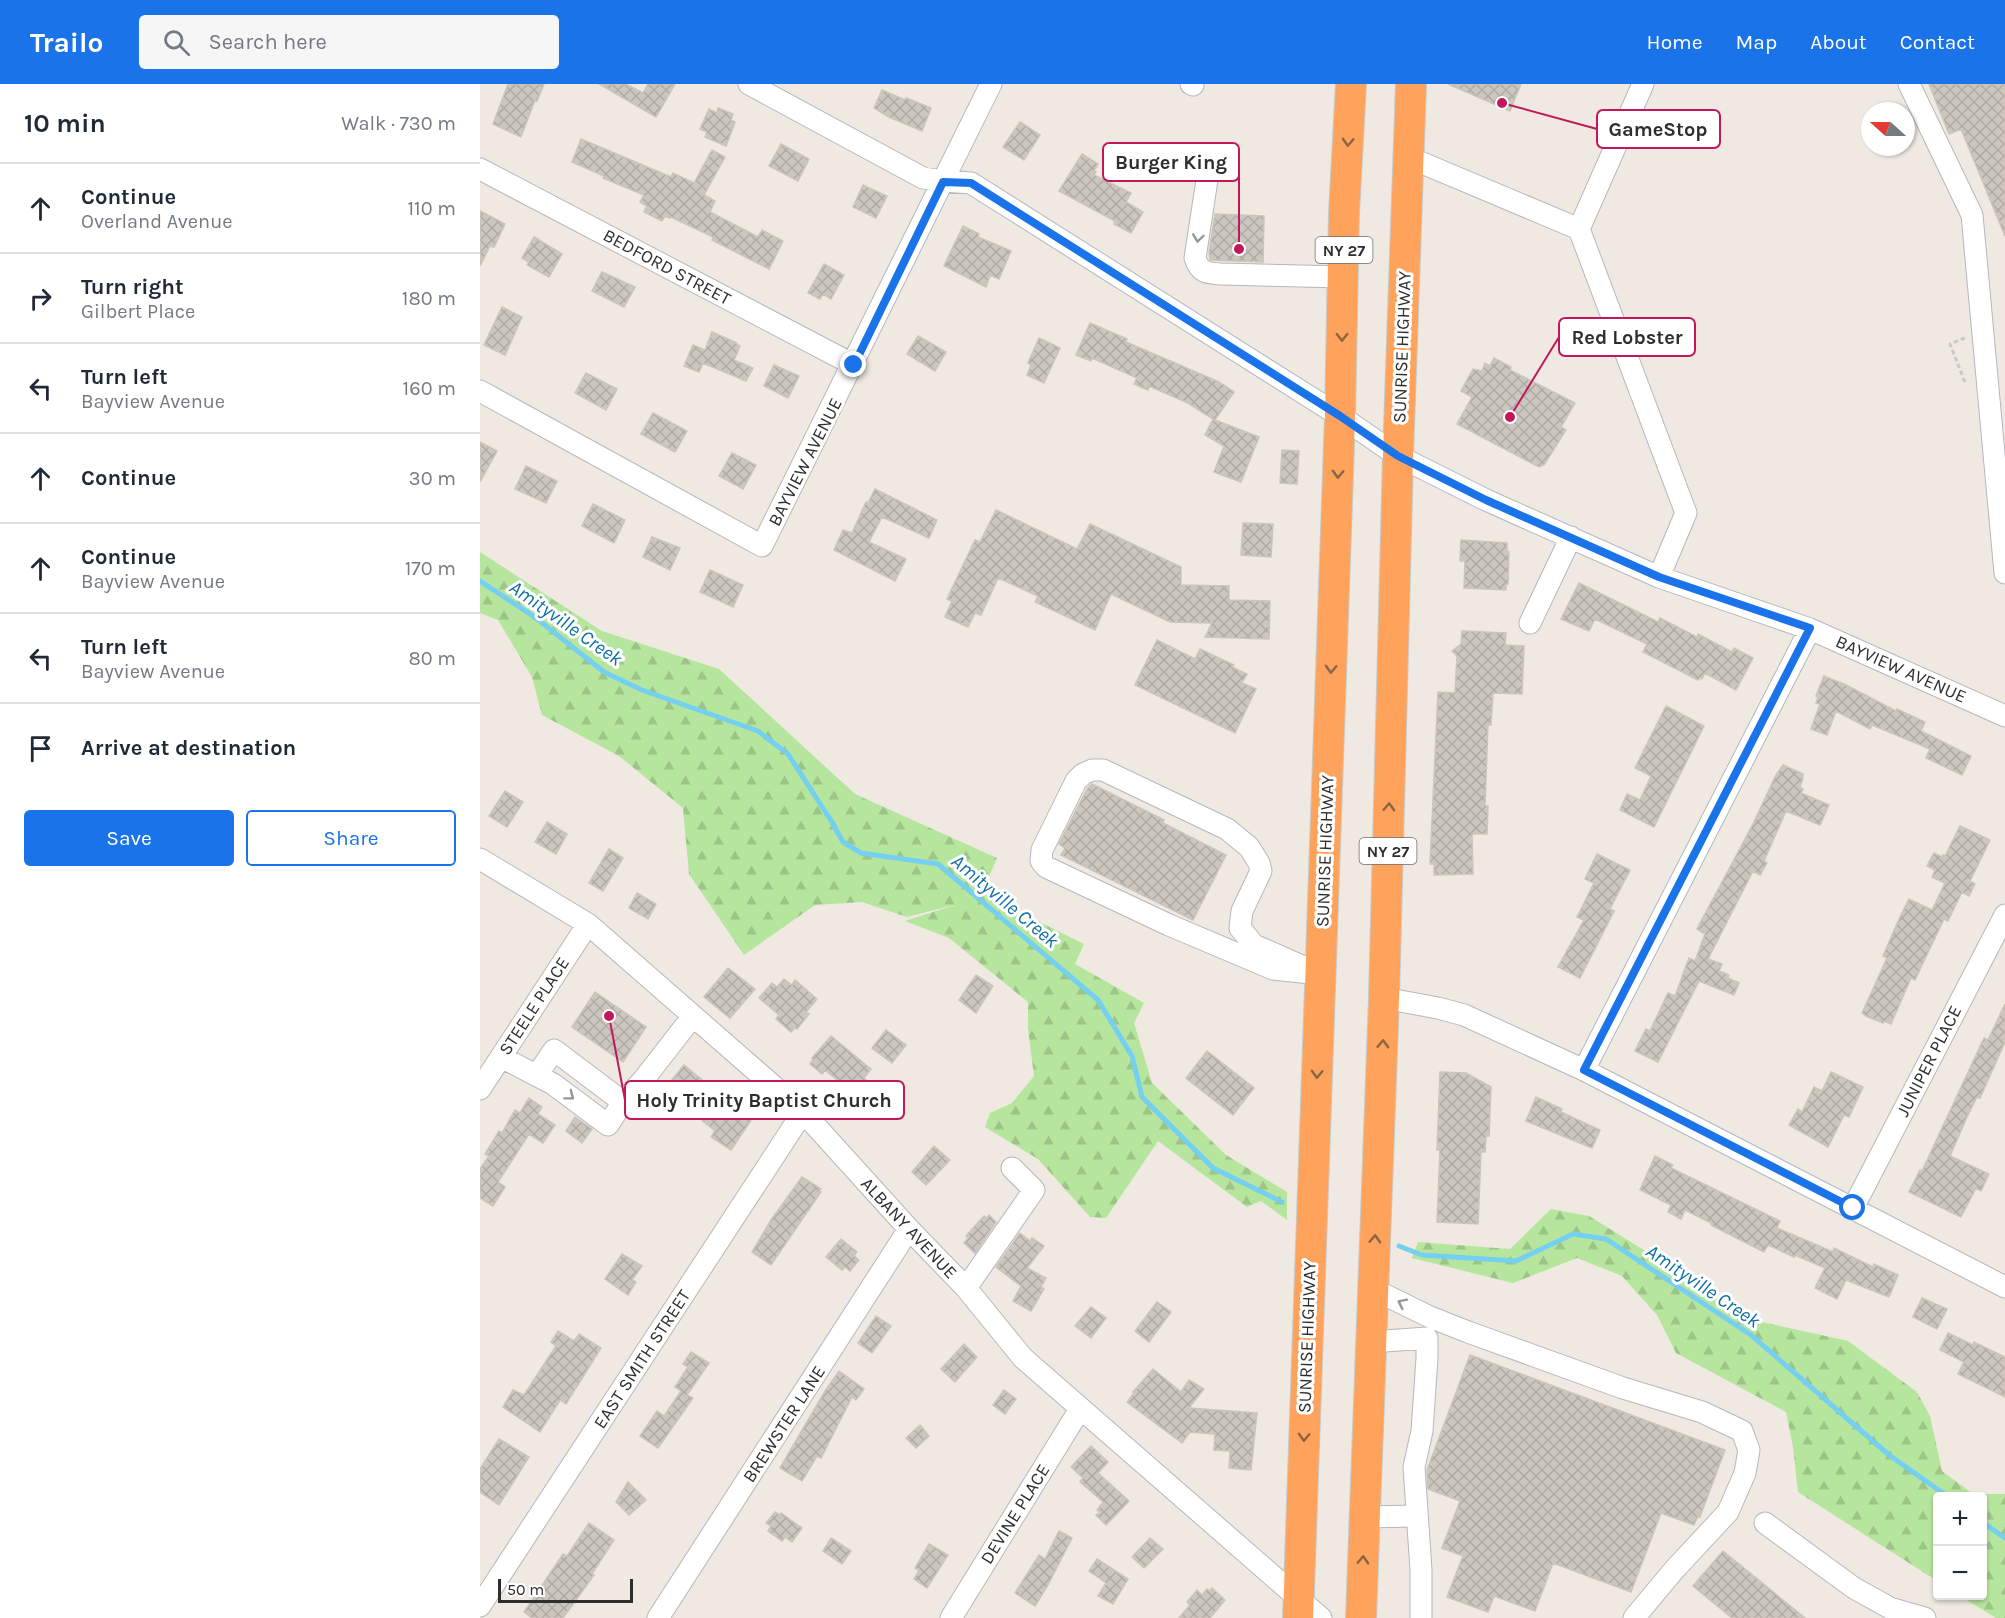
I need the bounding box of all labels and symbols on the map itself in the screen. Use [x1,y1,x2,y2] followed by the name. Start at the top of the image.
[1861,102,1915,156] north arrow
[1597,110,1720,148] callout: GameStop
[1609,118,1707,141] text: GameStop
[1342,138,1355,147] one-way arrow
[1103,143,1239,181] callout: Burger King
[1115,151,1227,174] text: Burger King
[599,224,735,310] street label: BEDFORD STREET
[1193,233,1205,242] one-way arrow
[1316,237,1372,263] road number: NY 27
[1388,270,1416,423] street label: SUNRISE HIGHWAY
[1559,318,1695,356] callout: Red Lobster
[1571,326,1683,349] text: Red Lobster
[1336,333,1348,342] one-way arrow
[840,351,866,377] route end
[763,394,847,530] street label: BAYVIEW AVENUE
[1332,470,1344,479] one-way arrow
[505,576,628,671] water label: Amityville Creek
[1832,630,1970,708] street label: BAYVIEW AVENUE
[1325,665,1338,674] one-way arrow
[1311,774,1339,927] street label: SUNRISE HIGHWAY
[1383,803,1396,812] one-way arrow
[1360,838,1416,864] road number: NY 27
[947,850,1064,953] water label: Amityville Creek
[494,953,574,1059] street label: STEELE PLACE
[1892,1002,1966,1120] street label: JUNIPER PLACE
[1376,1039,1389,1048] one-way arrow
[1310,1070,1323,1079] one-way arrow
[625,1081,904,1119] callout: Holy Trinity Baptist Church
[563,1089,574,1100] one-way arrow
[636,1089,892,1112] text: Holy Trinity Baptist Church
[856,1173,962,1283] street label: ALBANY AVENUE
[1839,1194,1865,1220] route start
[1369,1234,1382,1243] one-way arrow
[1642,1239,1765,1333] water label: Amityville Creek
[1293,1260,1321,1413] street label: SUNRISE HIGHWAY
[589,1285,695,1433] street label: EAST SMITH STREET
[1397,1299,1408,1311] one-way arrow
[738,1361,830,1487] street label: BREWSTER LANE
[1297,1433,1310,1442] one-way arrow
[976,1460,1054,1568] street label: DEVINE PLACE
[1357,1555,1370,1564] one-way arrow
[498,1576,633,1604] scale bar

